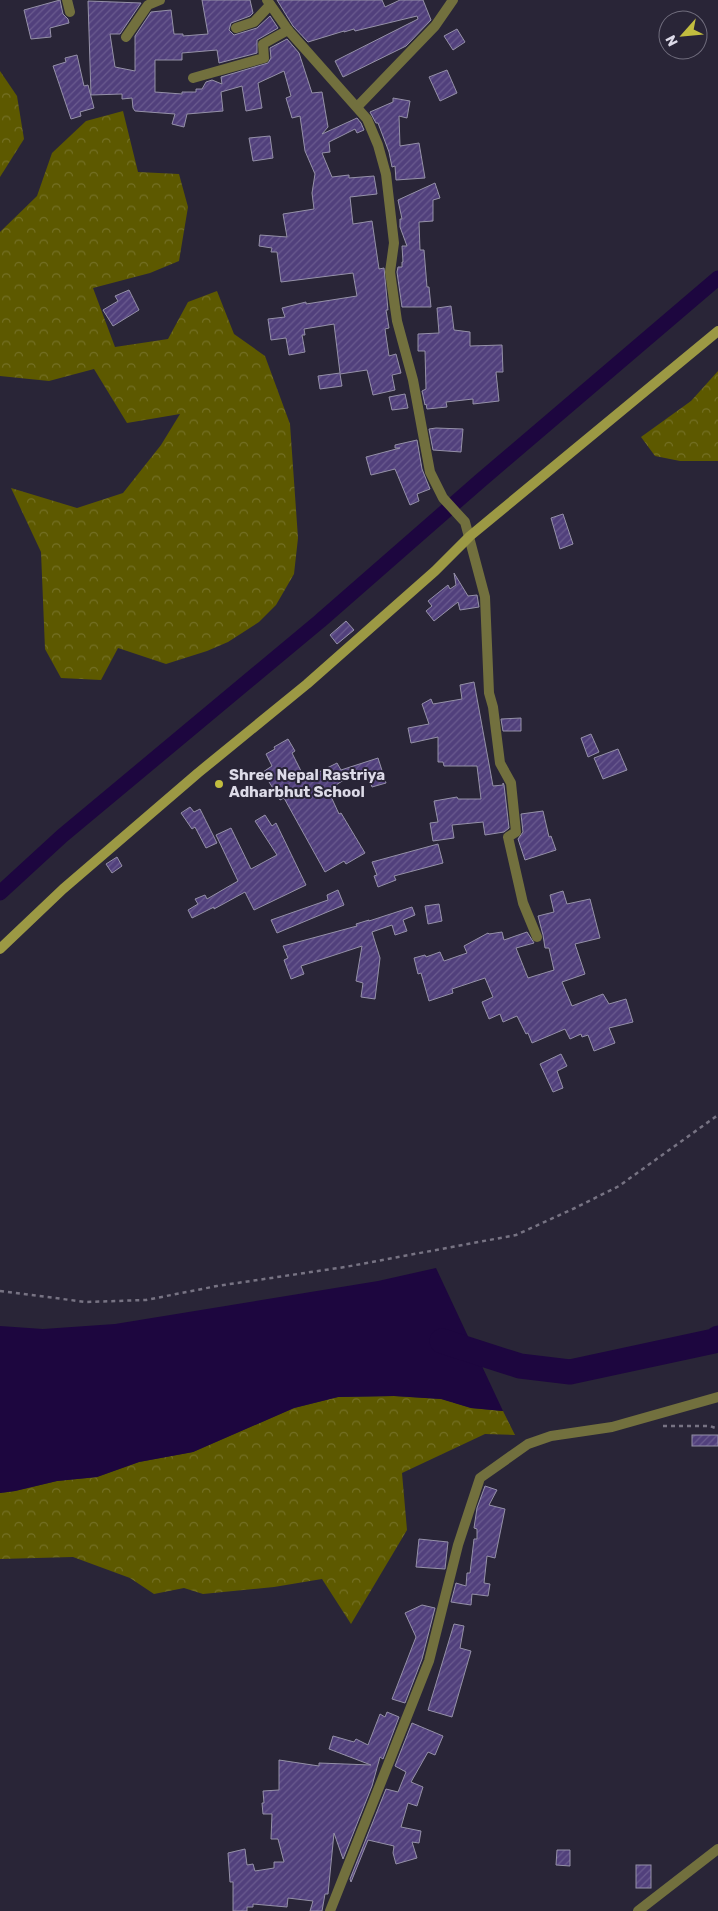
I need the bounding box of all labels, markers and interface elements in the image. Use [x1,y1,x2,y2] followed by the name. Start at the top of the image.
[658,10,708,60] north arrow
[662,32,682,49] text: N
[229,766,385,801] place label: Shree Nepal Rastriya Adharbhut School
[213,778,225,790] marker: Shree Nepal Rastriya Adharbhut School

